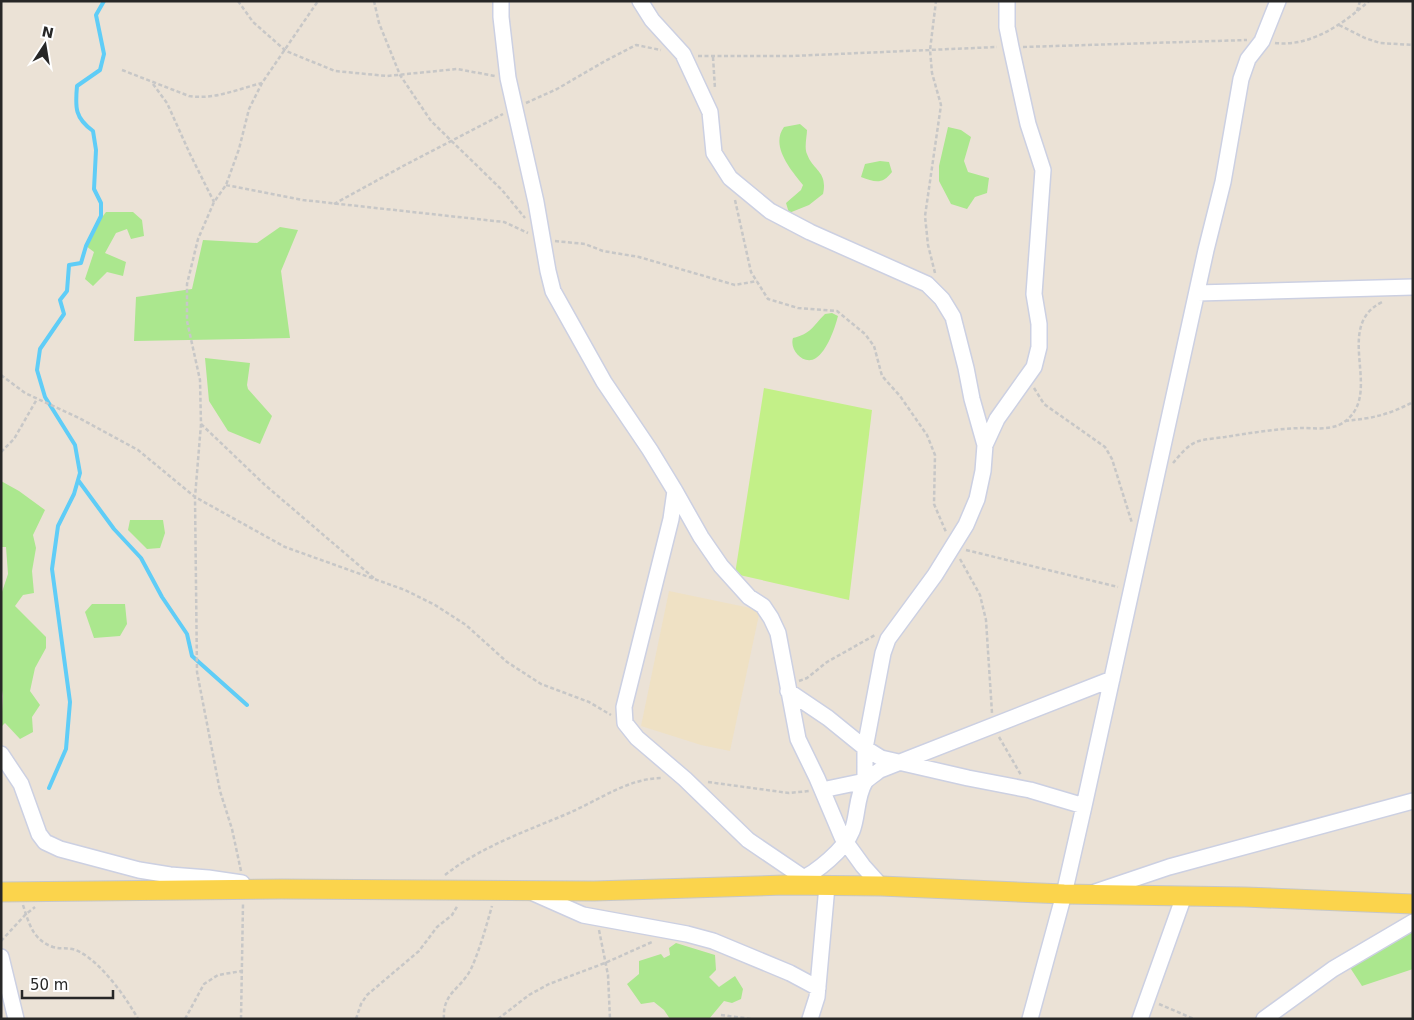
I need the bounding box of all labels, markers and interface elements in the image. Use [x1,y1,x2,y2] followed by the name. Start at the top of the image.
[20,20,70,70] north arrow
[40,23,55,41] text: N
[22,968,114,1000] scale bar
[30,976,68,994] text: 50 m

